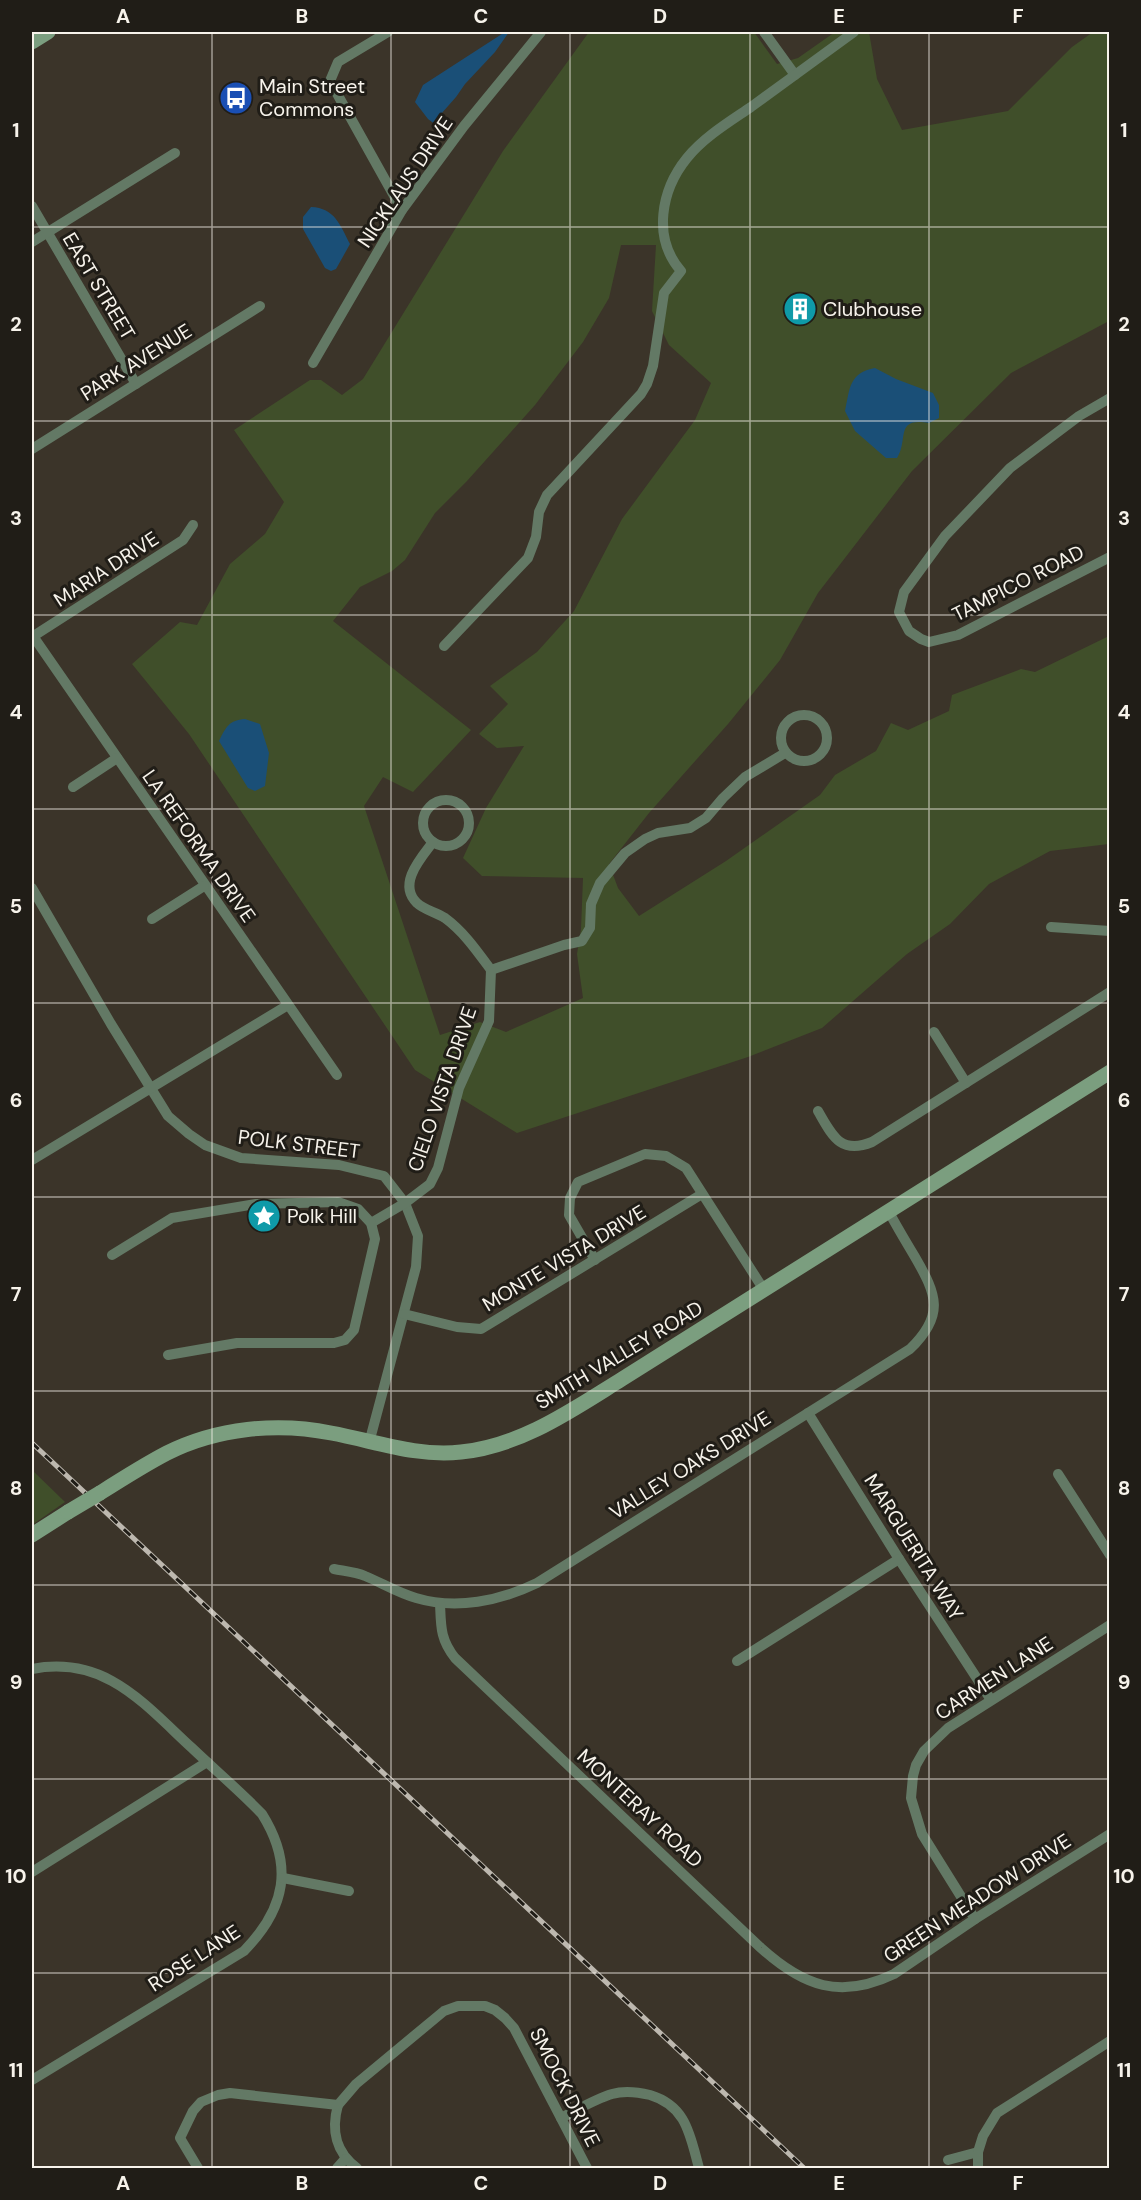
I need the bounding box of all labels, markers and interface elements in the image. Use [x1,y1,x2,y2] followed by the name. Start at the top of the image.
[116,3,130,29] text: A
[296,3,308,29] text: B
[474,3,488,29] text: C
[653,3,667,29] text: D
[833,3,845,29] text: E
[1012,3,1024,29] text: F
[259,73,365,122] place label: Main Street Commons
[218,80,254,116] bus stop icon: Main Street Commons
[352,111,458,253] street label: NICKLAUS DRIVE
[12,117,20,143] text: 1
[1120,117,1128,143] text: 1
[57,228,141,344] street label: EAST STREET
[782,291,818,327] building icon: Clubhouse
[823,296,922,322] place label: Clubhouse
[10,311,22,337] text: 2
[1118,311,1130,337] text: 2
[76,318,196,406] street label: PARK AVENUE
[10,505,22,531] text: 3
[1118,505,1130,531] text: 3
[48,525,164,613] street label: MARIA DRIVE
[948,539,1088,627] street label: TAMPICO ROAD
[10,699,23,725] text: 4
[1118,699,1131,725] text: 4
[136,764,262,928] street label: LA REFORMA DRIVE
[10,893,22,919] text: 5
[1118,893,1130,919] text: 5
[402,1003,482,1175] street label: CIELO VISTA DRIVE
[10,1087,22,1113] text: 6
[1118,1087,1130,1113] text: 6
[236,1124,362,1164] street label: POLK STREET
[246,1198,282,1234] place icon: Polk Hill
[477,1199,651,1317] street label: MONTE VISTA DRIVE
[287,1203,357,1229] place label: Polk Hill
[11,1281,22,1307] text: 7
[1119,1281,1130,1307] text: 7
[531,1295,707,1415] street label: SMITH VALLEY ROAD
[605,1405,775,1525] street label: VALLEY OAKS DRIVE
[859,1469,970,1625] street label: MARGUERITA WAY
[10,1475,22,1501] text: 8
[1118,1475,1130,1501] text: 8
[930,1630,1058,1726] street label: CARMEN LANE
[10,1669,22,1695] text: 9
[1118,1669,1130,1695] text: 9
[572,1743,708,1873] street label: MONTERAY ROAD
[878,1828,1076,1968] street label: GREEN MEADOW DRIVE
[5,1863,27,1889] text: 10
[1113,1863,1135,1889] text: 10
[143,1919,245,1997] street label: ROSE LANE
[524,2023,606,2151] street label: SMOCK DRIVE
[9,2057,23,2083] text: 11
[1117,2057,1131,2083] text: 11
[116,2170,130,2196] text: A
[296,2170,308,2196] text: B
[474,2170,488,2196] text: C
[653,2170,667,2196] text: D
[833,2170,845,2196] text: E
[1012,2170,1024,2196] text: F

